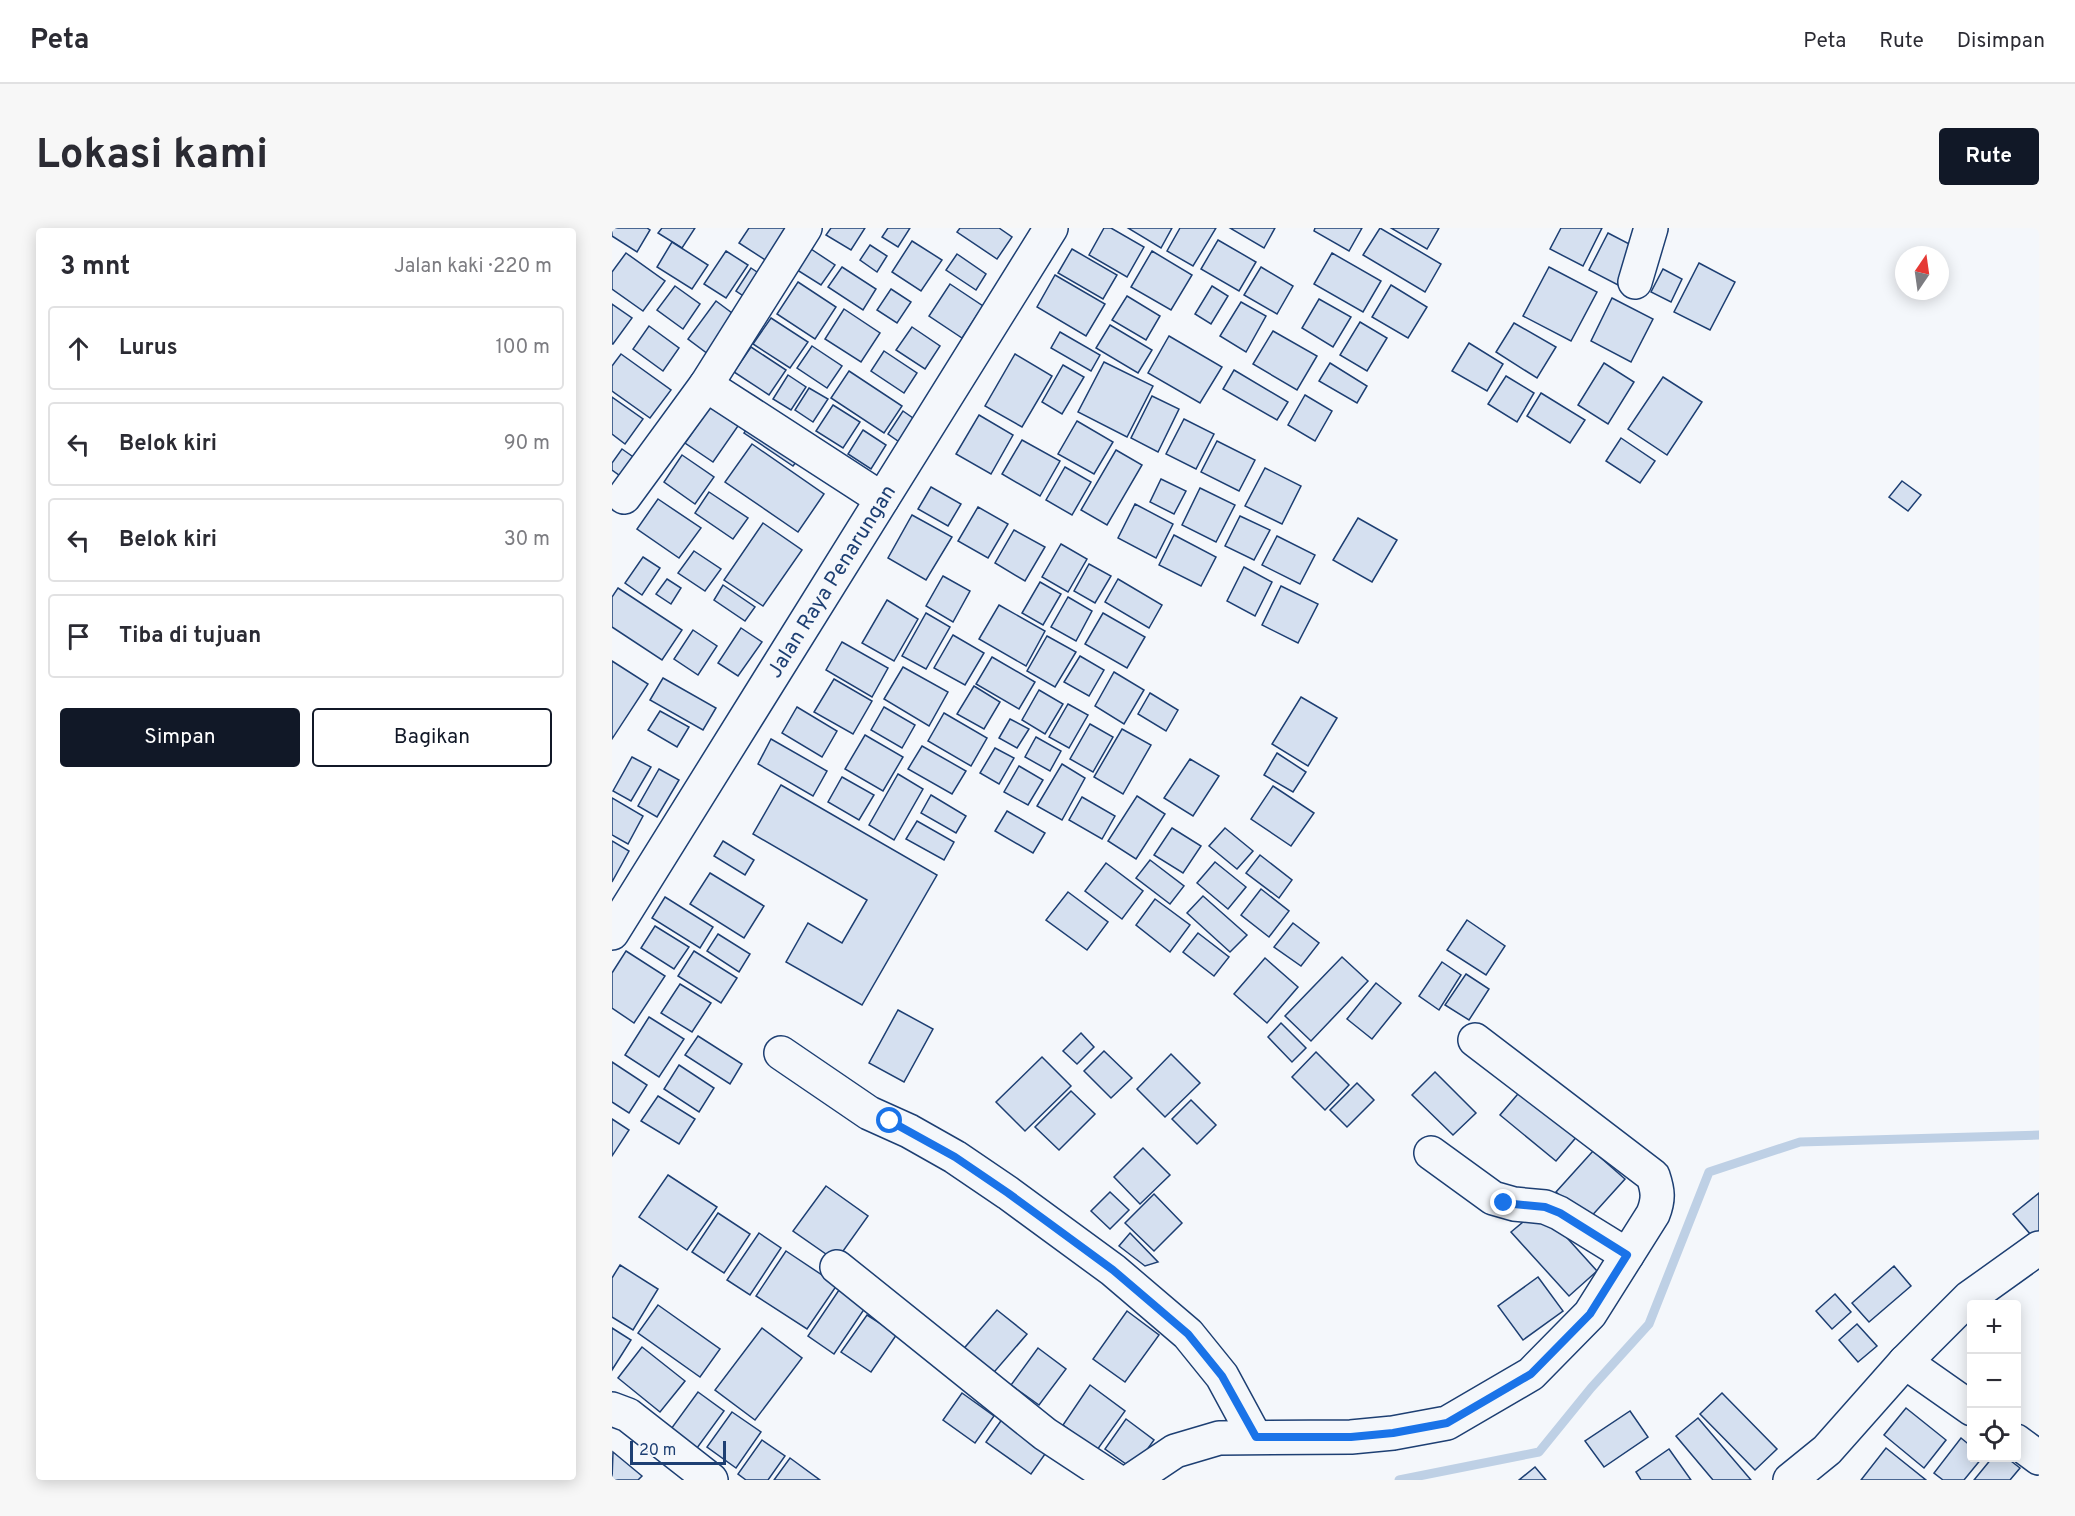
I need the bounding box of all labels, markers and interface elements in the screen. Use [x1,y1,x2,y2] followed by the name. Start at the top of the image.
[30,23,89,59] text: Peta
[1803,28,1846,55] text: Peta
[1879,28,1924,55] text: Rute
[1957,28,2045,55] text: Disimpan
[1939,128,2039,185] button: Rute
[36,130,268,183] text: Lokasi kami
[1895,246,1949,300] north arrow
[60,251,130,284] text: 3 mnt
[394,254,552,280] text: Jalan kaki · 220 m
[62,332,95,365] icon: ahead
[119,335,178,362] text: Lurus
[495,335,550,361] text: 100 m
[62,428,95,461] icon: left
[119,431,217,458] text: Belok kiri
[504,431,550,457] text: 90 m
[762,480,903,683] street label: Jalan Raya Penarungan
[62,524,95,557] icon: left
[119,527,217,554] text: Belok kiri
[504,527,550,553] text: 30 m
[62,620,95,653] icon: arrive
[119,623,261,650] text: Tiba di tujuan
[60,708,300,767] button: Simpan
[312,708,552,767] button: Bagikan
[876,1107,902,1133] route start
[1490,1189,1516,1215] route end
[1967,1300,2021,1462] map controls
[1967,1300,2021,1354] button: +
[1967,1354,2021,1408] button: −
[1967,1408,2021,1462] button: locate
[630,1438,726,1466] scale bar
[639,1441,676,1461] text: 20 m

